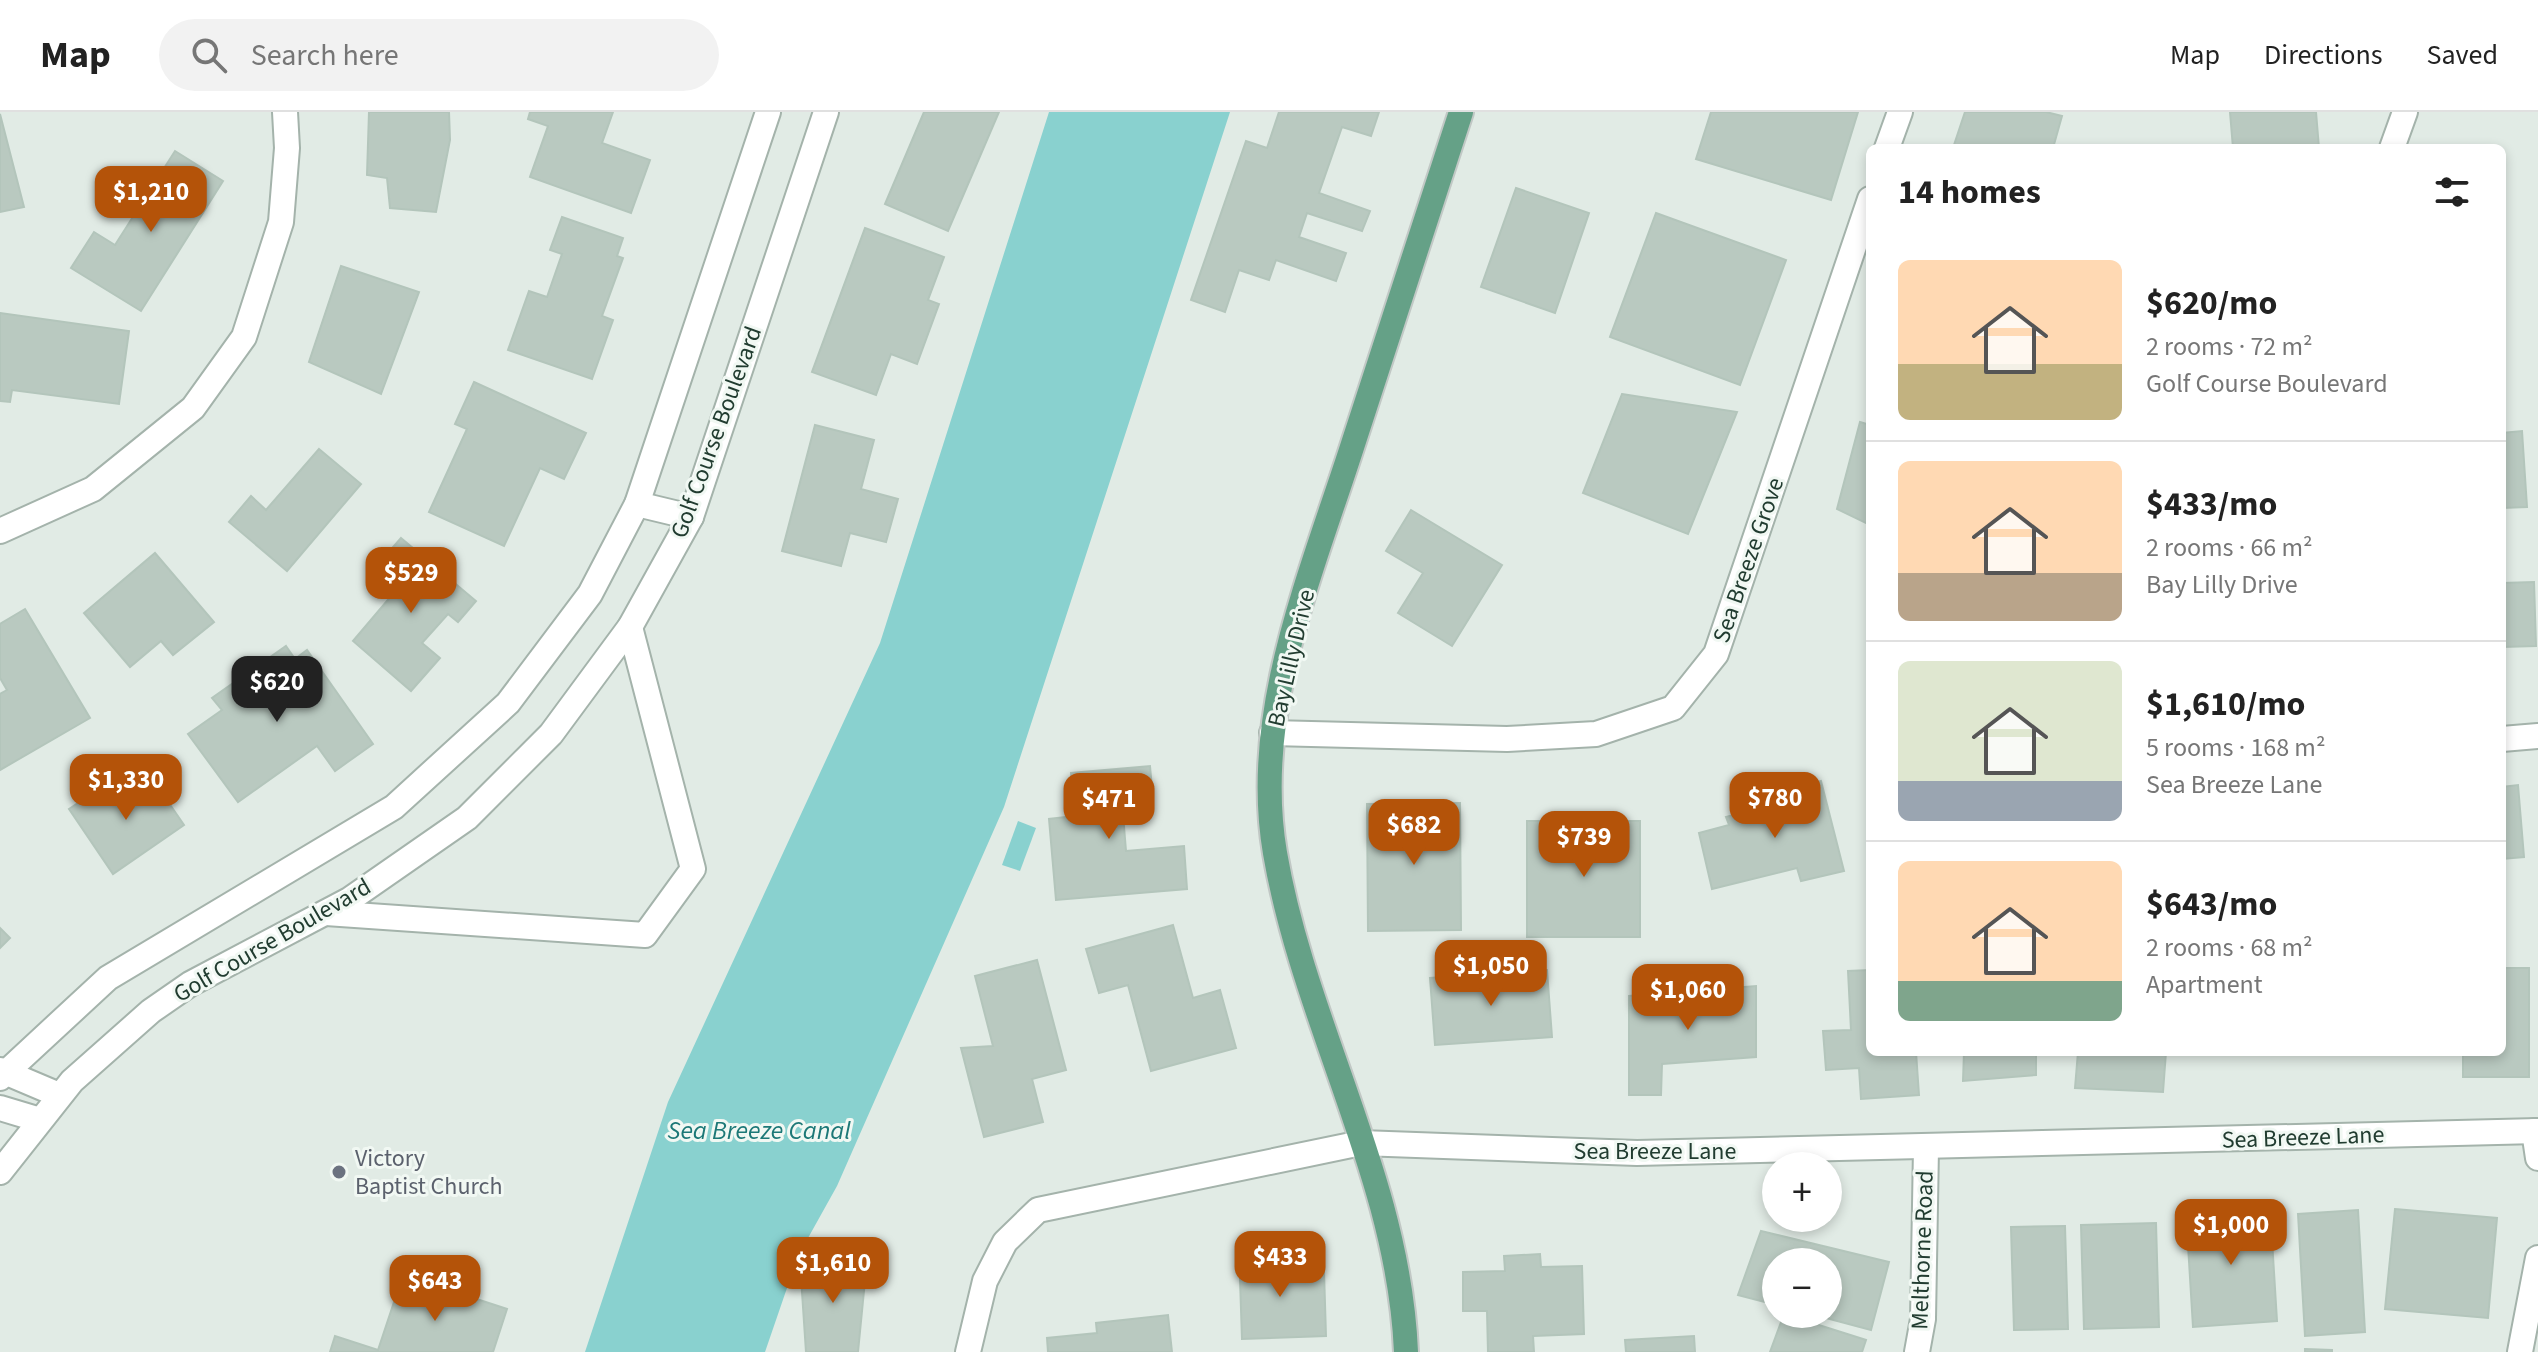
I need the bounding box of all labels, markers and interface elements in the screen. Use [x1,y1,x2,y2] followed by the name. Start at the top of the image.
[159,19,719,91] search box
[40,28,111,82] text: Map
[187,33,231,77] icon: search
[251,34,399,77] text: Search here
[2170,35,2220,75] text: Map
[2264,35,2383,75] text: Directions
[2427,35,2498,75] text: Saved
[86,166,216,234] pin: $1,210
[1898,168,2041,217] text: 14 homes
[2430,170,2474,214] icon: filters
[113,173,189,210] text: $1,210
[2146,279,2277,328] text: $620/mo
[1962,292,2058,388] icon: home
[662,321,771,543] street label: Golf Course Boulevard
[2146,328,2313,365] text: 2 rooms · 72 m²
[2146,365,2388,402] text: Golf Course Boulevard
[1704,473,1793,648] street label: Sea Breeze Grove
[2146,480,2277,529] text: $433/mo
[1962,493,2058,589] icon: home
[2146,529,2313,566] text: 2 rooms · 66 m²
[364,547,458,615] pin: $529
[384,554,438,591] text: $529
[2146,566,2298,603] text: Bay Lilly Drive
[1259,586,1324,730] street label: Bay Lilly Drive
[230,656,324,724] pin: $620
[250,663,304,700] text: $620
[2146,680,2306,729] text: $1,610/mo
[1962,693,2058,789] icon: home
[2146,729,2325,766] text: 5 rooms · 168 m²
[61,754,191,822] pin: $1,330
[88,761,164,798] text: $1,330
[2146,766,2322,803] text: Sea Breeze Lane
[1728,772,1822,840] pin: $780
[1062,773,1156,841] pin: $471
[1748,779,1802,816] text: $780
[1082,780,1136,817] text: $471
[1367,799,1461,867] pin: $682
[1387,806,1441,843] text: $682
[1537,811,1631,879] pin: $739
[1557,818,1611,855] text: $739
[167,870,378,1011] street label: Golf Course Boulevard
[2146,880,2277,929] text: $643/mo
[1962,893,2058,989] icon: home
[2146,929,2313,966] text: 2 rooms · 68 m²
[1426,940,1556,1008] pin: $1,050
[1453,947,1529,984] text: $1,050
[1623,964,1753,1032] pin: $1,060
[2146,966,2263,1003] text: Apartment
[1650,971,1726,1008] text: $1,060
[667,1112,851,1149] water label: Sea Breeze Canal
[2221,1117,2385,1158] street label: Sea Breeze Lane
[1574,1134,1736,1169] street label: Sea Breeze Lane
[355,1141,503,1204] place label: Victory Baptist Church
[1762,1152,1842,1328] map controls
[1762,1152,1842,1232] button: +
[330,1163,348,1181] marker: Victory Baptist Church
[1902,1170,1943,1330] street label: Melthorne Road
[2166,1199,2296,1267] pin: $1,000
[2193,1206,2269,1243] text: $1,000
[1233,1231,1327,1299] pin: $433
[768,1237,898,1305] pin: $1,610
[1253,1238,1307,1275] text: $433
[795,1244,871,1281] text: $1,610
[1762,1248,1842,1328] button: −
[388,1255,482,1323] pin: $643
[408,1262,462,1299] text: $643

